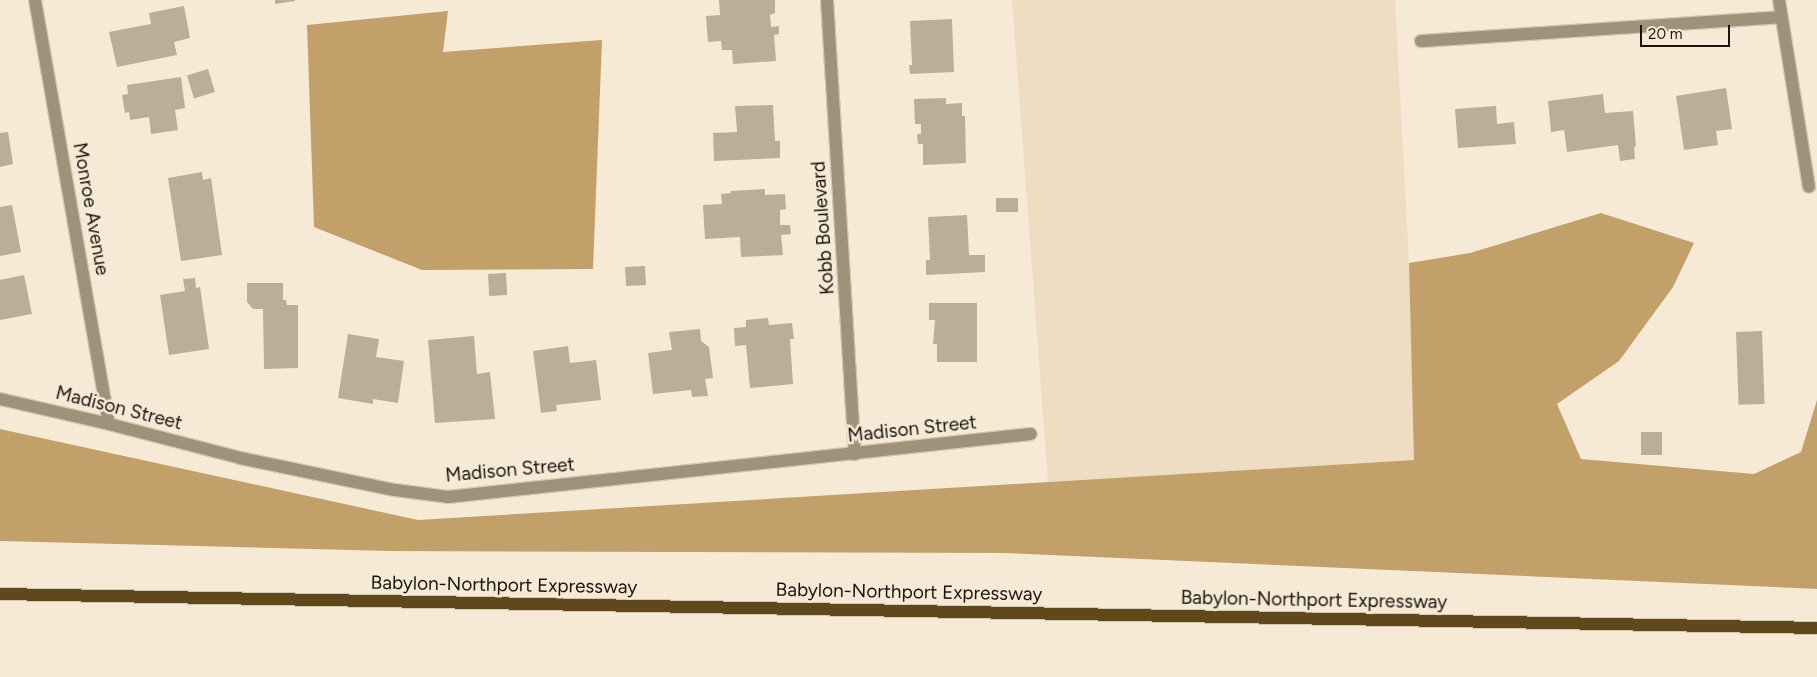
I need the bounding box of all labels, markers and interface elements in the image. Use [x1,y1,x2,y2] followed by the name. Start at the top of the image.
[1642,15,1732,47] scale bar
[1648,25,1682,43] text: 20 m
[68,141,114,277] street label: Monroe Avenue
[807,160,839,296] street label: Kobb Boulevard
[53,381,185,435] street label: Madison Street
[846,411,978,447] street label: Madison Street
[444,453,576,487] street label: Madison Street
[371,571,637,599] street label: Babylon-Northport Expressway
[776,578,1042,606] street label: Babylon-Northport Expressway
[1181,586,1447,614] street label: Babylon-Northport Expressway

